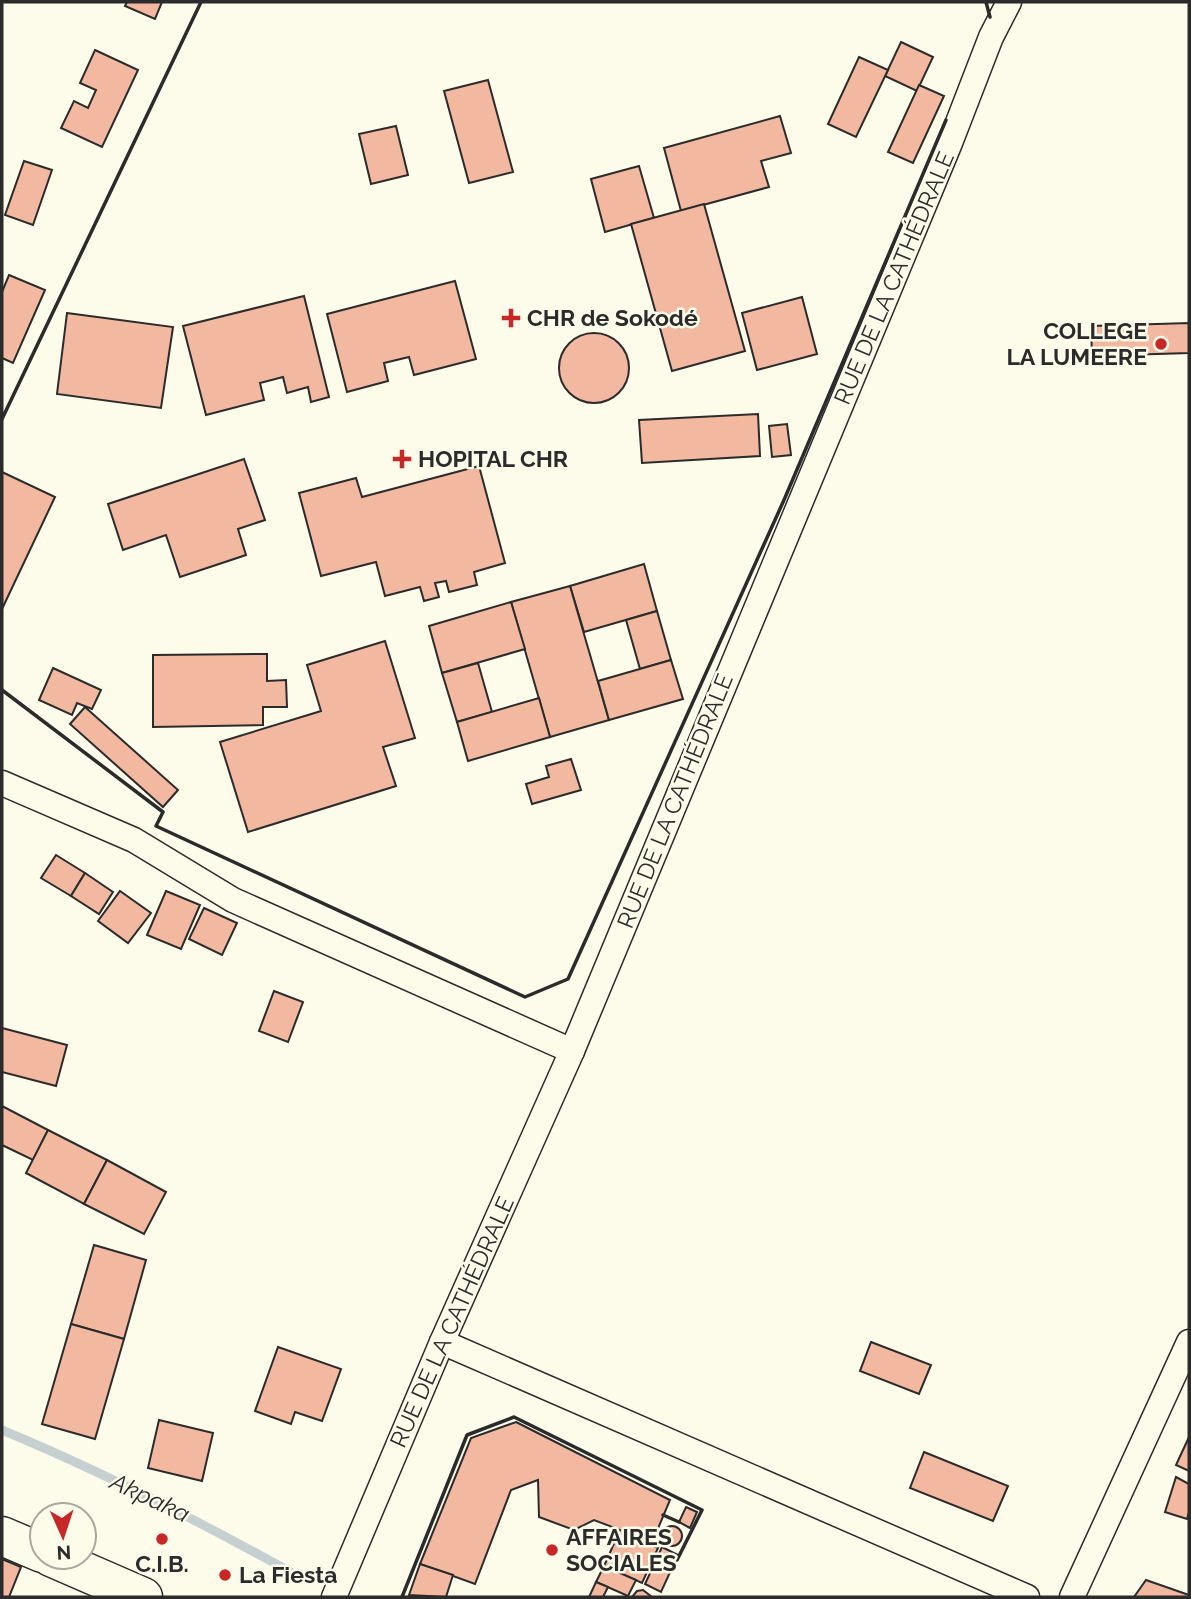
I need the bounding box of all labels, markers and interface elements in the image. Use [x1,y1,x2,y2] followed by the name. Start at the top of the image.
[828,148,959,408] street label: RUE DE LA CATHÉDRALE
[527,304,698,331] place label: CHR de Sokodé
[501,308,521,328] marker: CHR de Sokodé
[1006,317,1147,370] place label: COLLEGE LA LUMEERE
[1153,336,1169,352] marker: COLLEGE LA LUMEERE
[418,445,568,472] place label: HOPITAL CHR
[392,449,412,469] marker: HOPITAL CHR
[611,670,738,932] street label: RUE DE LA CATHÉDRALE
[384,1192,519,1451] street label: RUE DE LA CATHÉDRALE
[104,1466,194,1528] water label: Akpaka
[28,1501,98,1571] north arrow
[566,1523,677,1576] place label: AFFAIRES SOCIALES
[154,1531,170,1547] marker: C.I.B.
[56,1542,72,1564] text: N
[544,1542,560,1558] marker: AFFAIRES SOCIALES
[135,1550,189,1577] place label: C.I.B.
[239,1561,337,1588] place label: La Fiesta
[217,1567,233,1583] marker: La Fiesta

